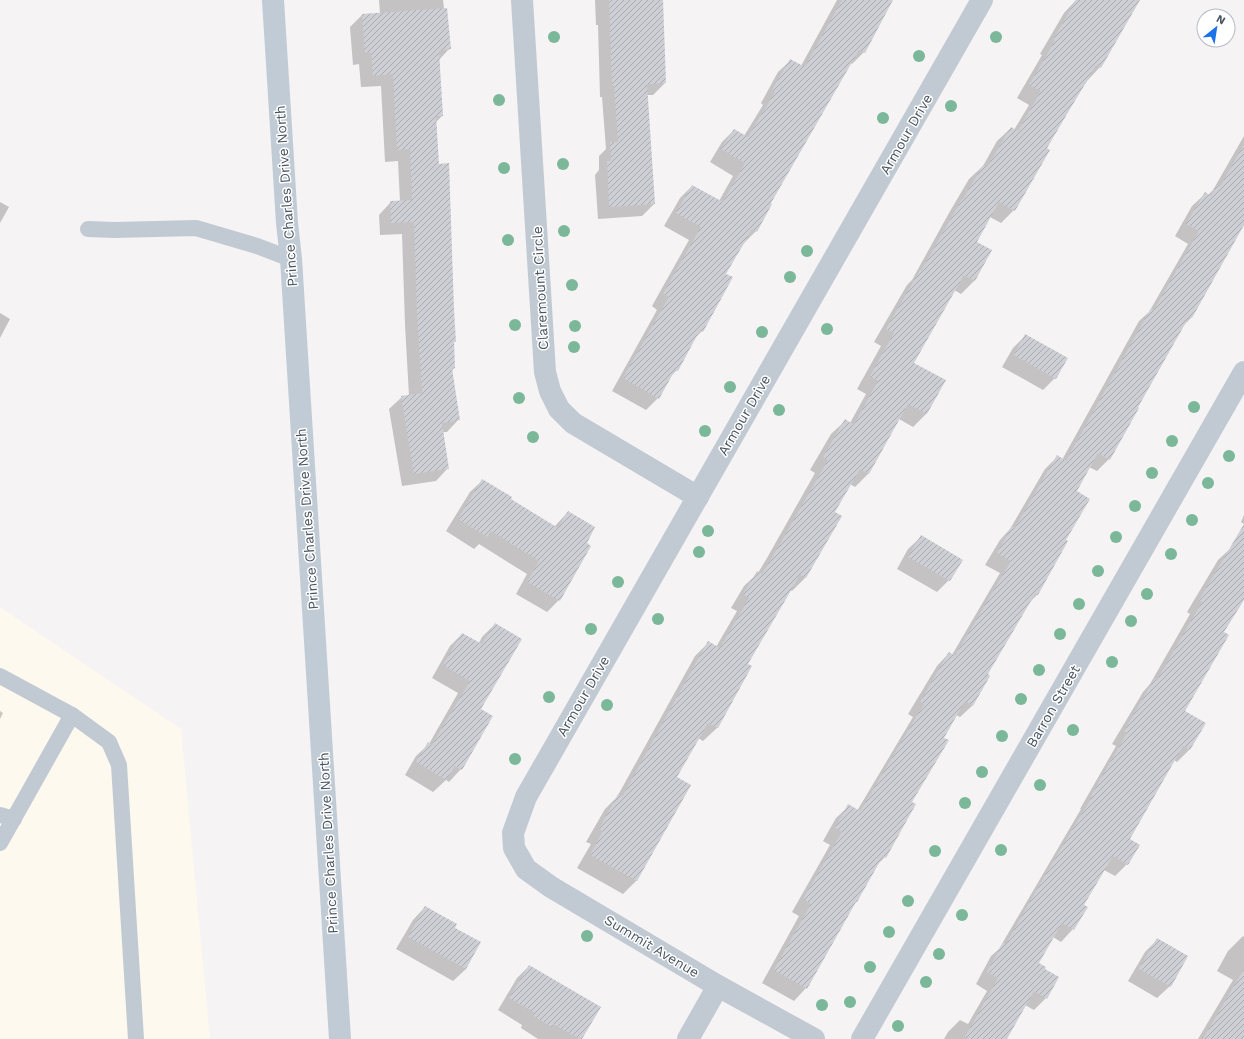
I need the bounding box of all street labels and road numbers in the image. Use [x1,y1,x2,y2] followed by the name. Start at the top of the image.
[876,91,936,177] street label: Armour Drive
[272,105,300,287] street label: Prince Charles Drive North
[529,226,551,350] street label: Claremount Circle
[714,372,774,458] street label: Armour Drive
[293,428,321,610] street label: Prince Charles Drive North
[553,653,613,739] street label: Armour Drive
[1023,662,1083,750] street label: Barron Street
[315,752,341,934] street label: Prince Charles Drive North
[602,911,702,981] street label: Summit Avenue

